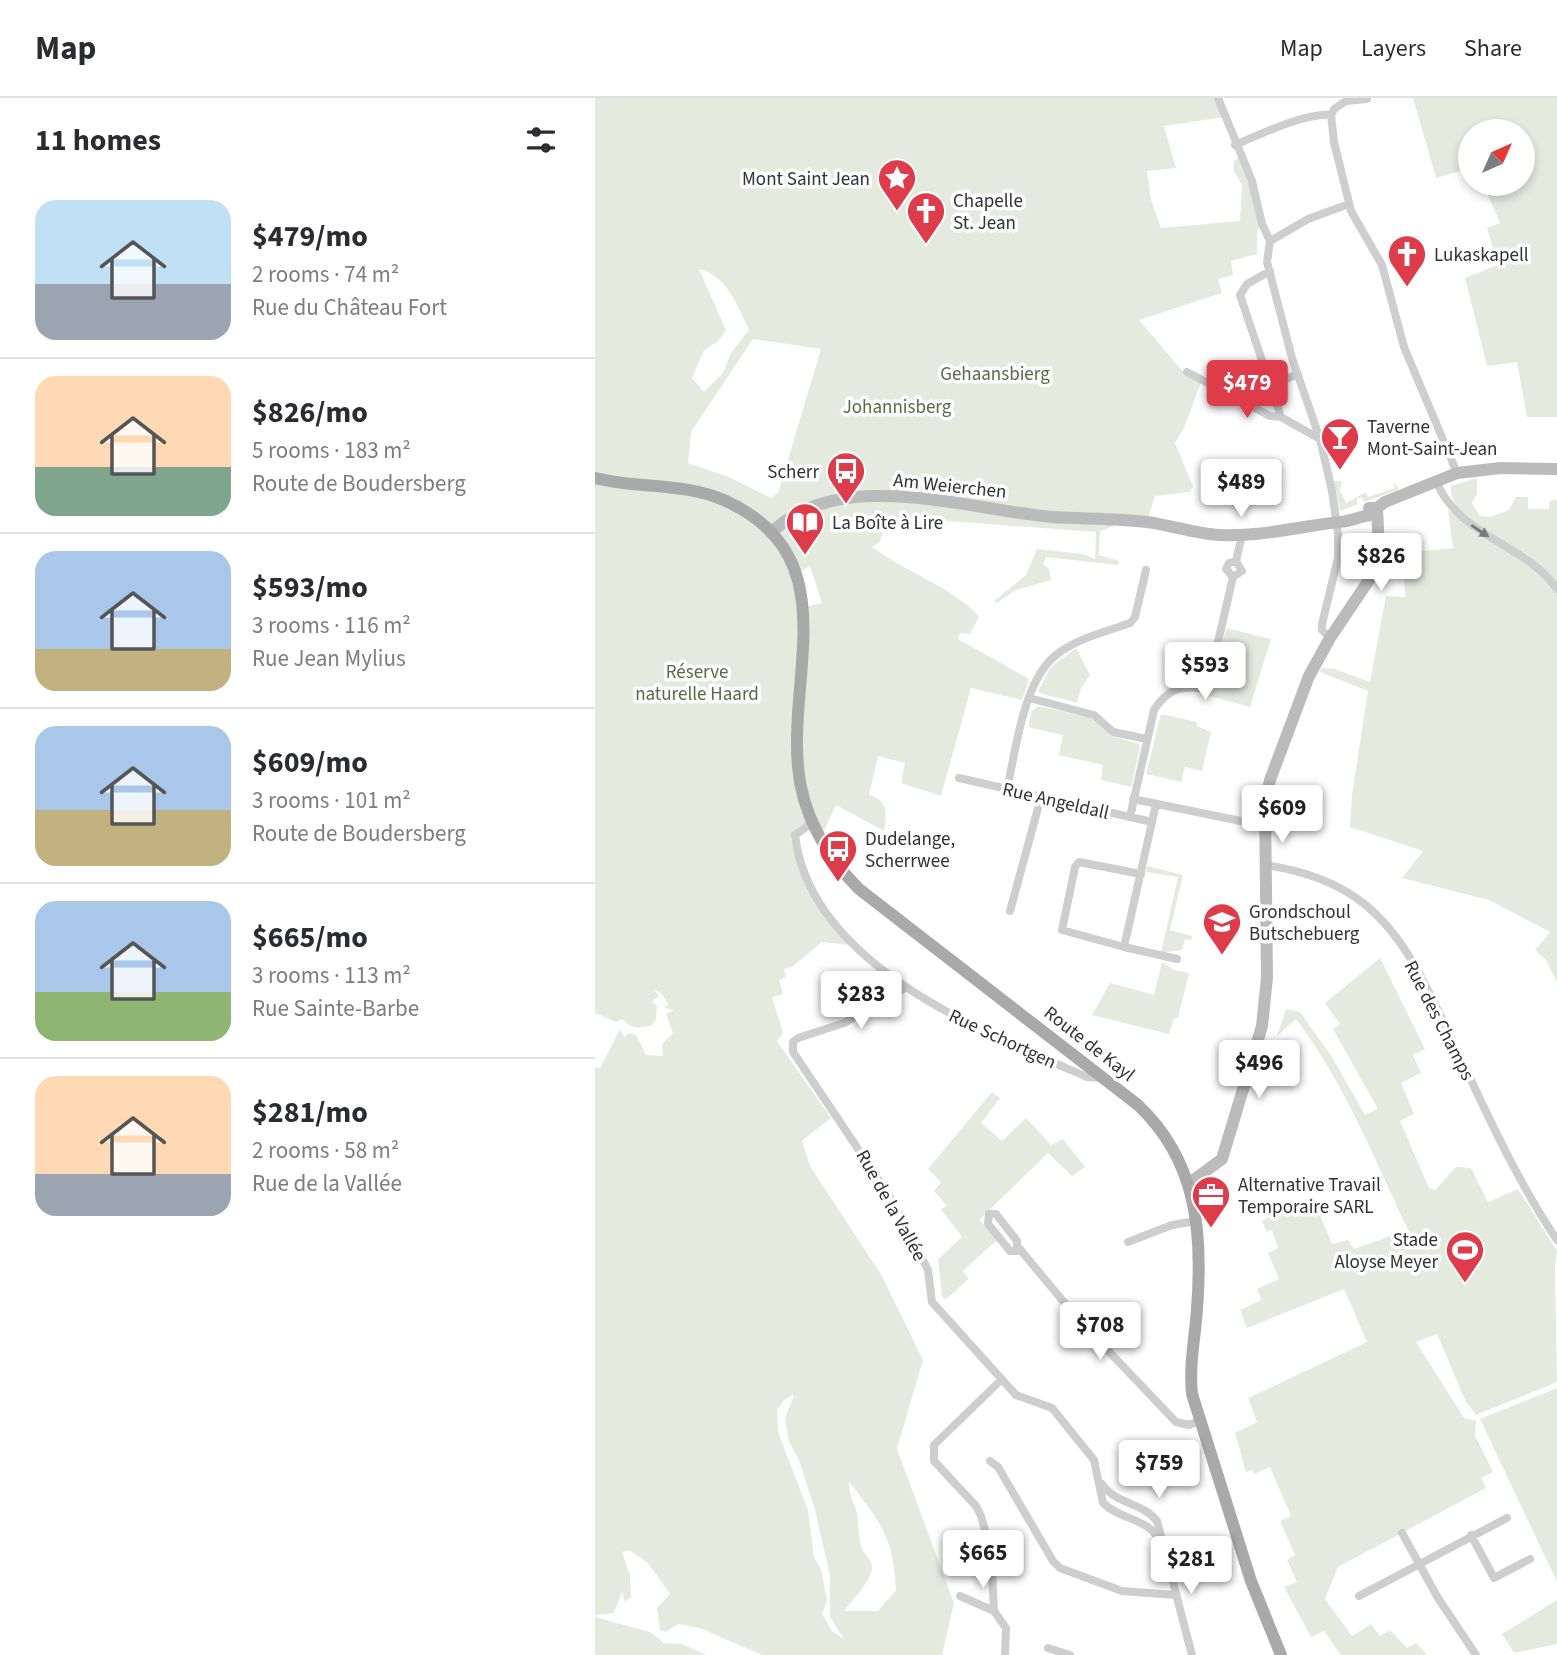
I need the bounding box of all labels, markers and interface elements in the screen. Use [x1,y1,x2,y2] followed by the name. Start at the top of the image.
[35,25,96,72] text: Map
[1280,31,1323,66] text: Map
[1361,31,1426,66] text: Layers
[1464,31,1522,66] text: Share
[35,119,161,162] text: 11 homes
[1458,119,1535,196] north arrow
[1458,119,1535,196] map controls
[522,121,560,159] icon: filters
[876,157,918,212] place icon: Mont Saint Jean
[742,166,870,193] place label: Mont Saint Jean
[953,188,1023,237] place label: Chapelle St. Jean
[905,190,947,245] church icon: Chapelle St. Jean
[252,215,368,258] text: $479/mo
[91,228,175,312] icon: home
[1386,233,1428,288] church icon: Lukaskapell
[1434,242,1529,269] place label: Lukaskapell
[252,258,399,291] text: 2 rooms · 74 m²
[252,291,447,324] text: Rue du Château Fort
[1206,360,1288,420] pin: $479
[940,361,1050,388] park label: Gehaansbierg
[1223,366,1271,399] text: $479
[252,391,368,434] text: $826/mo
[843,394,952,421] park label: Johannisberg
[91,404,175,488] icon: home
[1367,414,1498,463] place label: Taverne Mont-Saint-Jean
[1319,416,1361,471] bar icon: Taverne Mont-Saint-Jean
[252,434,411,467] text: 5 rooms · 183 m²
[825,450,867,505] bus stop icon: Scherr
[767,459,819,486] place label: Scherr
[1200,460,1282,519] pin: $489
[1217,465,1265,498] text: $489
[252,467,466,500] text: Route de Boudersberg
[892,467,1008,506] street label: Am Weierchen
[784,501,826,556] library icon: La Boîte à Lire
[832,510,943,537] place label: La Boîte à Lire
[1471,524,1490,537] one-way arrow
[1340,533,1422,593] pin: $826
[1357,539,1405,572] text: $826
[252,566,368,609] text: $593/mo
[91,579,175,663] icon: home
[252,609,411,642] text: 3 rooms · 116 m²
[252,642,406,675] text: Rue Jean Mylius
[1164,642,1246,702] pin: $593
[1181,648,1229,681] text: $593
[635,659,759,708] park label: Réserve naturelle Haard
[252,741,368,784] text: $609/mo
[91,754,175,838] icon: home
[1000,776,1112,827] street label: Rue Angeldall
[252,784,411,817] text: 3 rooms · 101 m²
[1241,786,1323,845] pin: $609
[1258,791,1306,824] text: $609
[252,817,466,850] text: Route de Boudersberg
[865,826,955,875] place label: Dudelange, Scherrwee
[817,828,859,883] bus stop icon: Dudelange, Scherrwee
[1249,899,1360,948] place label: Grondschoul Butschebuerg
[1201,901,1243,956] school or university icon: Grondschoul Butschebuerg
[252,916,368,959] text: $665/mo
[91,929,175,1013] icon: home
[1397,956,1480,1085] street label: Rue des Champs
[252,959,411,992] text: 3 rooms · 113 m²
[820,972,902,1031] pin: $283
[837,977,885,1010] text: $283
[252,992,419,1025] text: Rue Sainte-Barbe
[1038,1000,1140,1088] street label: Route de Kayl
[944,1003,1061,1076] street label: Rue Schortgen
[1218,1040,1300,1100] pin: $496
[1235,1046,1283,1079] text: $496
[252,1091,368,1134] text: $281/mo
[91,1104,175,1188] icon: home
[252,1134,399,1167] text: 2 rooms · 58 m²
[849,1145,933,1266] street label: Rue de la Vallée
[252,1167,402,1200] text: Rue de la Vallée
[1238,1172,1381,1221] place label: Alternative Travail Temporaire SARL
[1190,1174,1232,1229] office icon: Alternative Travail Temporaire SARL
[1334,1227,1438,1276] place label: Stade Aloyse Meyer
[1444,1229,1486,1284] sports icon: Stade Aloyse Meyer
[1059,1302,1141,1362] pin: $708
[1076,1308,1124,1341] text: $708
[1118,1440,1200,1500] pin: $759
[1135,1446,1183,1479] text: $759
[942,1530,1024,1590] pin: $665
[959,1536,1007,1569] text: $665
[1150,1536,1232,1596] pin: $281
[1167,1542,1215,1575] text: $281

